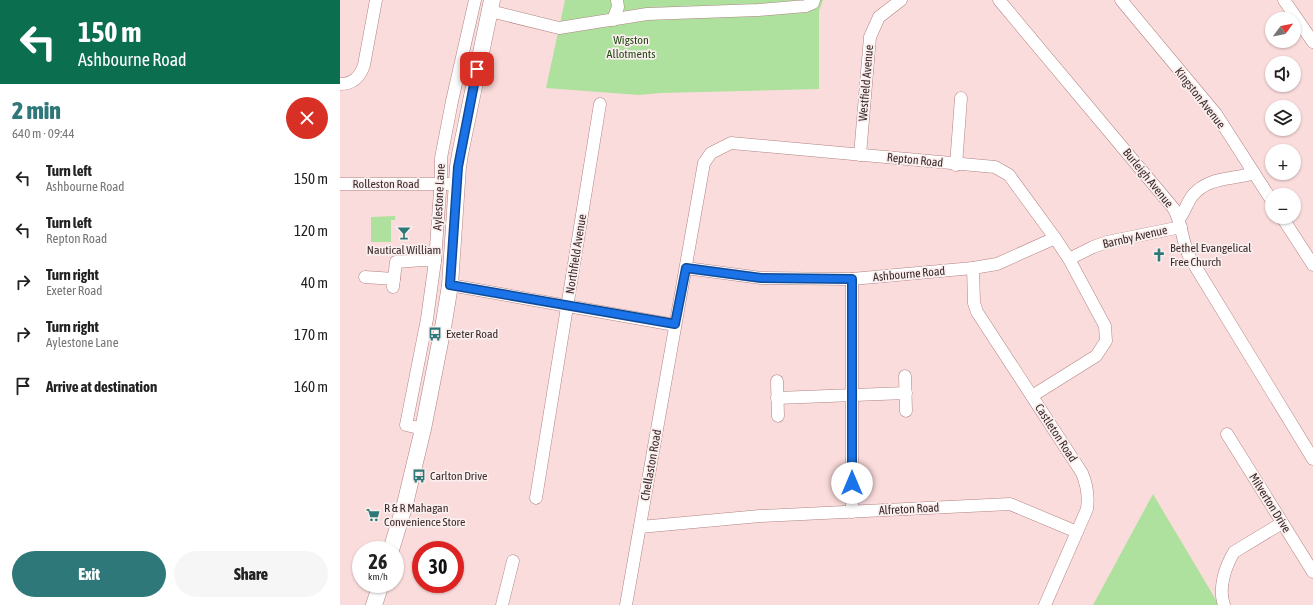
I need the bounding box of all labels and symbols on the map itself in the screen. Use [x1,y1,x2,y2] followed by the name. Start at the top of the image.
[1265,12,1301,48] north arrow
[607,33,655,61] park label: Wigston Allotments
[856,44,876,122] street label: Westfield Avenue
[460,52,494,86] pin
[1172,65,1228,131] street label: Kingston Avenue
[1120,146,1176,210] street label: Burleigh Avenue
[886,150,944,170] street label: Repton Road
[430,163,448,231] street label: Aylestone Lane
[353,177,419,191] street label: Rolleston Road
[563,213,589,295] street label: Northfield Avenue
[1101,223,1169,251] street label: Barnby Avenue
[396,225,412,241] bar icon: Nautical William
[1170,241,1252,269] place label: Bethel Evangelical Free Church
[367,243,441,257] place label: Nautical William
[1151,247,1167,263] church icon: Bethel Evangelical Free Church
[872,264,946,284] street label: Ashbourne Road
[427,326,443,342] bus stop icon: Exeter Road
[446,327,498,341] place label: Exeter Road
[1032,401,1080,465] street label: Castleton Road
[638,428,664,502] street label: Chellaston Road
[831,462,873,504] position arrow
[411,468,427,484] bus stop icon: Carlton Drive
[430,469,487,483] place label: Carlton Drive
[1246,471,1294,535] street label: Milverton Drive
[878,500,940,518] street label: Alfreton Road
[384,501,466,529] place label: R & R Mahagan Convenience Store
[365,507,381,523] supermarket icon: R & R Mahagan Convenience Store
[412,541,464,593] speed limit sign: 30

